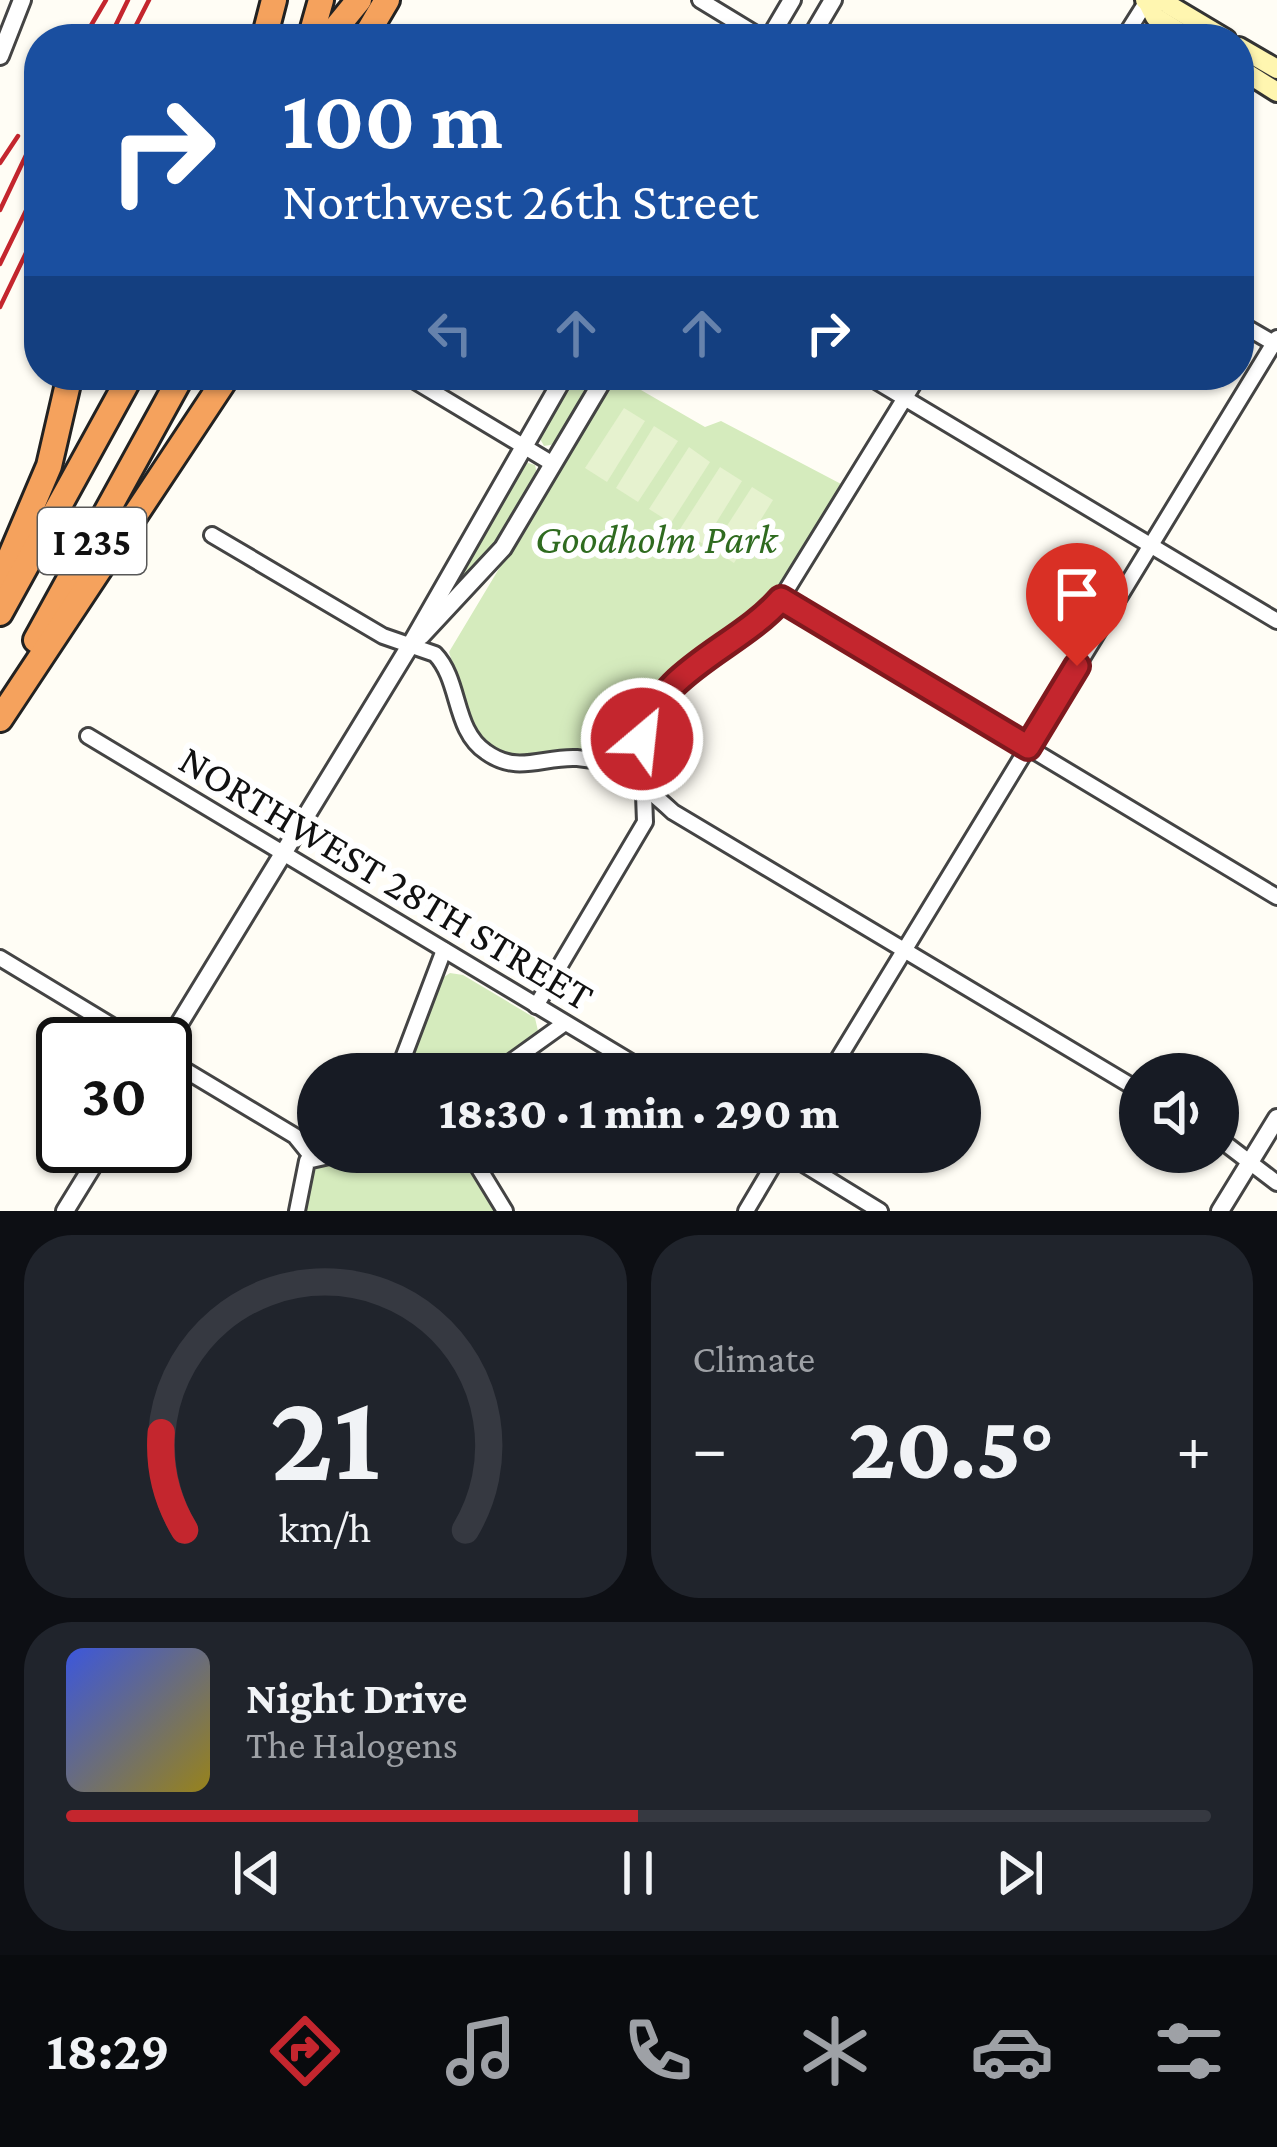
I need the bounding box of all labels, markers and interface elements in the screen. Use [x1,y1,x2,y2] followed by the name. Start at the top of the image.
[84,72,240,228] icon: right
[282,73,503,166] text: 100 m
[282,171,759,231] text: Northwest 26th Street
[417,300,483,366] icon: left
[543,300,609,366] icon: ahead
[669,300,735,366] icon: ahead
[795,300,861,366] icon: right
[38,508,146,574] road number: I 235
[535,515,779,562] park label: Goodholm Park
[1026,543,1128,666] pin
[1044,561,1110,627] icon: arrive
[579,676,705,802] position arrow
[171,735,602,1020] street label: NORTHWEST 28TH STREET
[36,1017,192,1173] speed limit sign: 30
[1119,1053,1239,1173] map controls
[1119,1053,1239,1173] button: sound
[439,1088,839,1138] text: 18:30 · 1 min · 290 m
[693,1337,815,1380] text: Climate
[270,1367,380,1506] text: 21
[849,1397,1055,1497] text: 20.5°
[693,1411,727,1484] text: −
[1176,1411,1211,1484] text: +
[279,1503,371,1550] text: km/h
[246,1673,467,1723] text: Night Drive
[246,1723,458,1766] text: The Halogens
[224,1840,290,1906] icon: previous
[605,1840,671,1906] icon: pause
[987,1840,1053,1906] icon: next
[263,2009,347,2093] icon: directions
[439,2009,523,2093] icon: music
[616,2009,700,2093] icon: phone
[793,2009,877,2093] icon: climate
[970,2009,1054,2093] icon: car
[1147,2009,1231,2093] icon: filters
[46,2021,170,2081] text: 18:29

